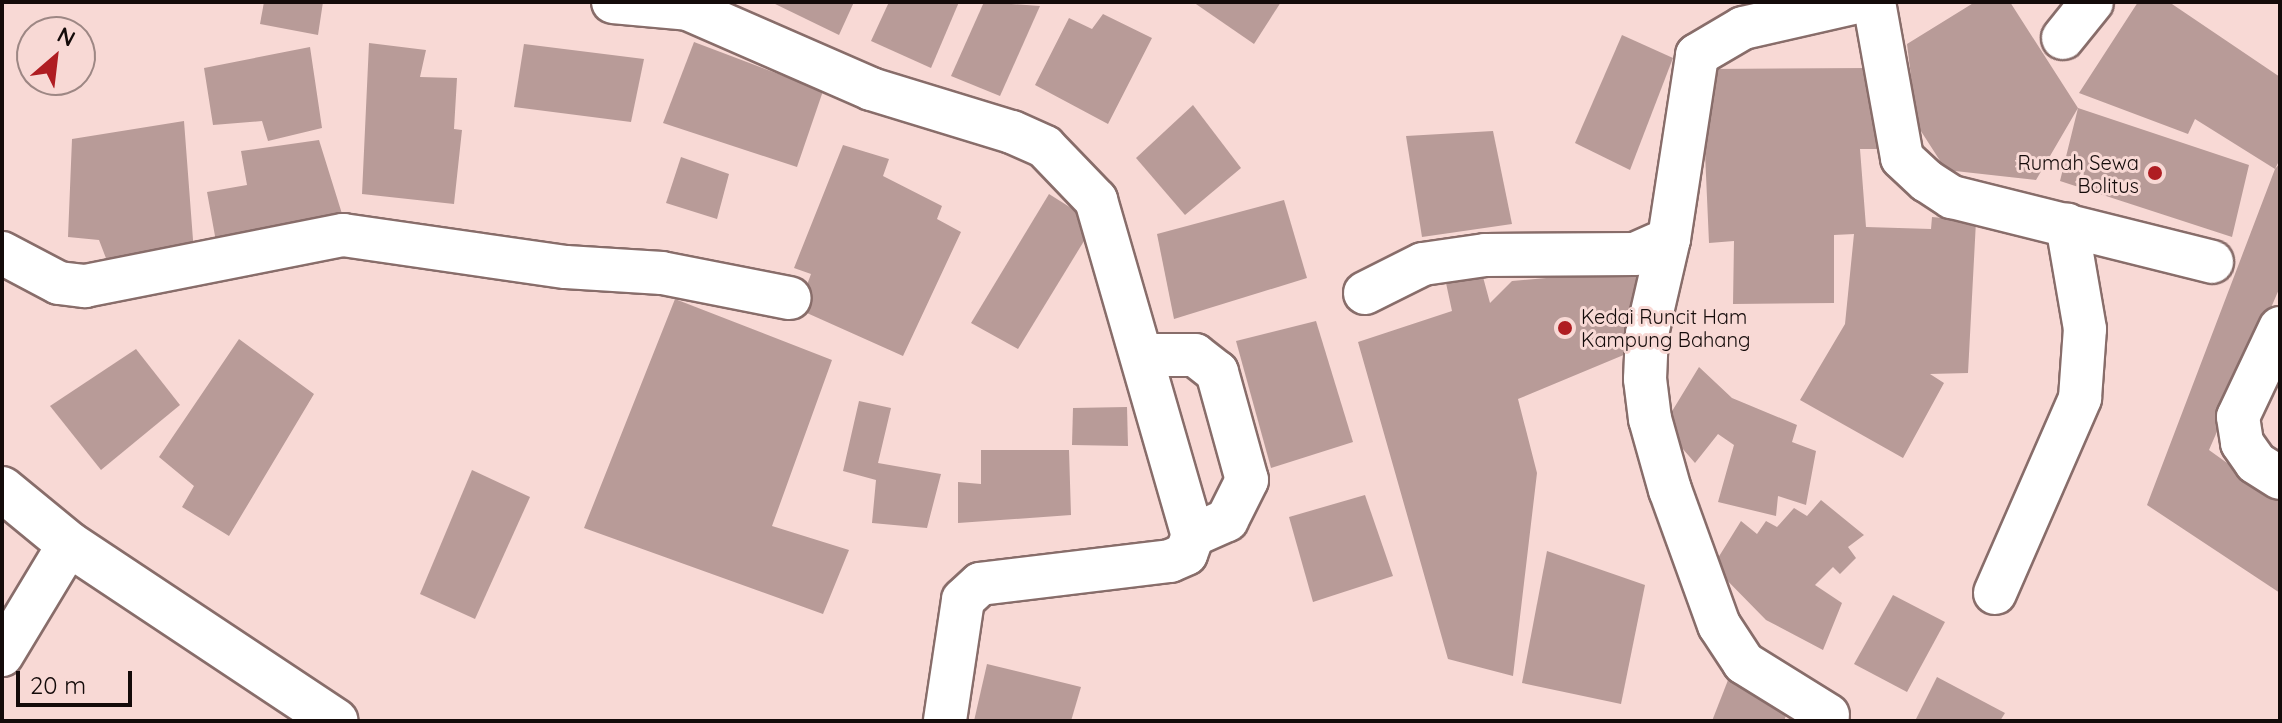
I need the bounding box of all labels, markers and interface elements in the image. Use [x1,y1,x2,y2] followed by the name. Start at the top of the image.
[16,16,96,96] north arrow
[53,20,80,53] text: N
[2017,150,2139,197] place label: Rumah Sewa Bolitus
[2146,164,2164,182] marker: Rumah Sewa Bolitus
[1581,304,1751,351] place label: Kedai Runcit Ham Kampung Bahang
[1556,319,1574,337] marker: Kedai Runcit Ham Kampung Bahang
[20,655,136,705] scale bar
[30,670,86,700] text: 20 m

